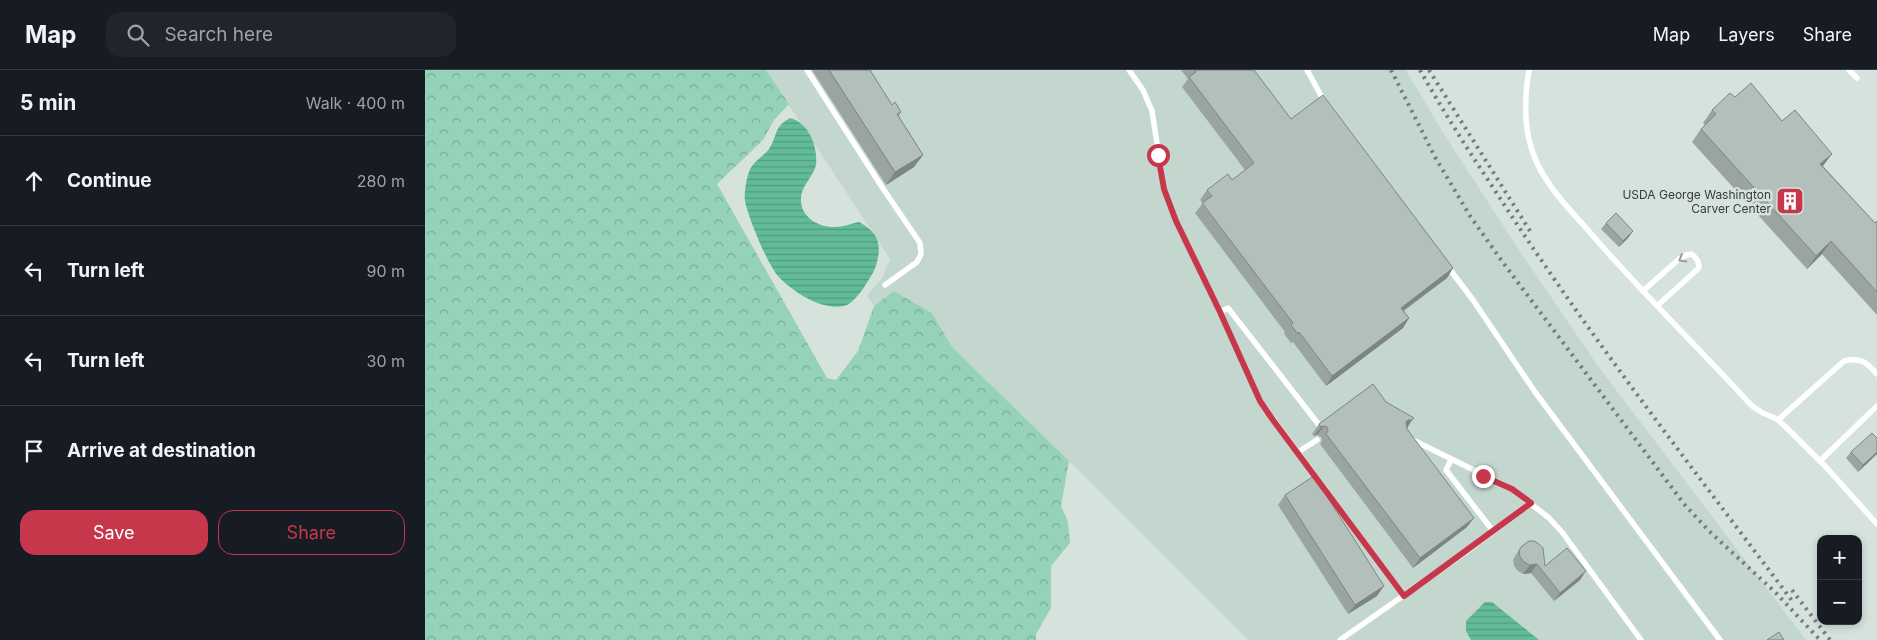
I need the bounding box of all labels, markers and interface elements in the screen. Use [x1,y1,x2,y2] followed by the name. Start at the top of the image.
[106,12,456,57] search box
[25,20,76,49] text: Map
[124,21,152,49] icon: search
[164,23,273,46] text: Search here
[1653,24,1690,45] text: Map
[1718,24,1775,45] text: Layers
[1803,24,1852,45] text: Share
[20,90,76,115] text: 5 min
[306,93,405,113] text: Walk · 400 m
[1147,144,1170,167] route start
[20,167,48,195] icon: ahead
[67,169,152,192] text: Continue
[357,171,405,191] text: 280 m
[1775,186,1805,216] building icon: USDA George Washington Carver Center
[1622,187,1771,216] place label: USDA George Washington Carver Center
[1678,253,1687,263] one-way arrow
[20,257,48,285] icon: left
[67,259,145,282] text: Turn left
[366,261,405,281] text: 90 m
[20,347,48,375] icon: left
[67,349,145,372] text: Turn left
[367,351,405,371] text: 30 m
[20,437,48,465] icon: arrive
[67,439,256,462] text: Arrive at destination
[1472,465,1495,488] route end
[20,510,208,555] button: Save
[218,510,405,555] button: Share
[1817,535,1862,625] map controls
[1817,535,1862,580] button: +
[1817,580,1862,625] button: −

